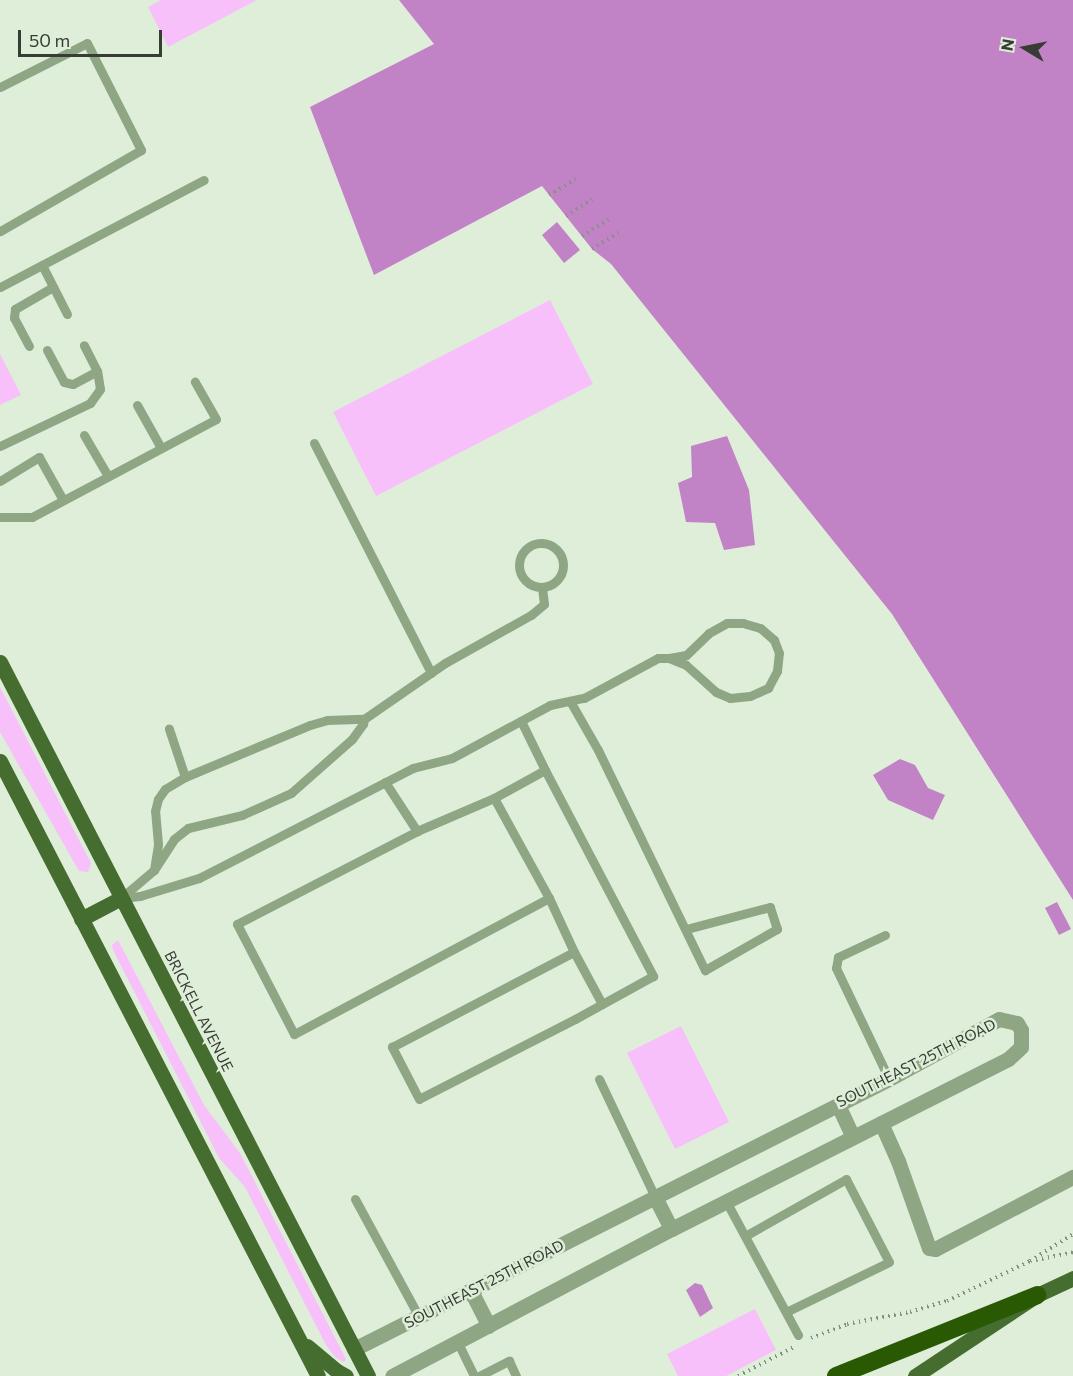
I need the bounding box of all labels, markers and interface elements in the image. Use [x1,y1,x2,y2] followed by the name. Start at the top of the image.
[21,18,165,56] scale bar
[995,18,1055,78] north arrow
[29,29,70,51] text: 50 m
[996,37,1017,52] text: N
[161,948,237,1074] street label: BRICKELL AVENUE
[833,1015,999,1111] street label: SOUTHEAST 25TH ROAD
[401,1236,567,1332] street label: SOUTHEAST 25TH ROAD

